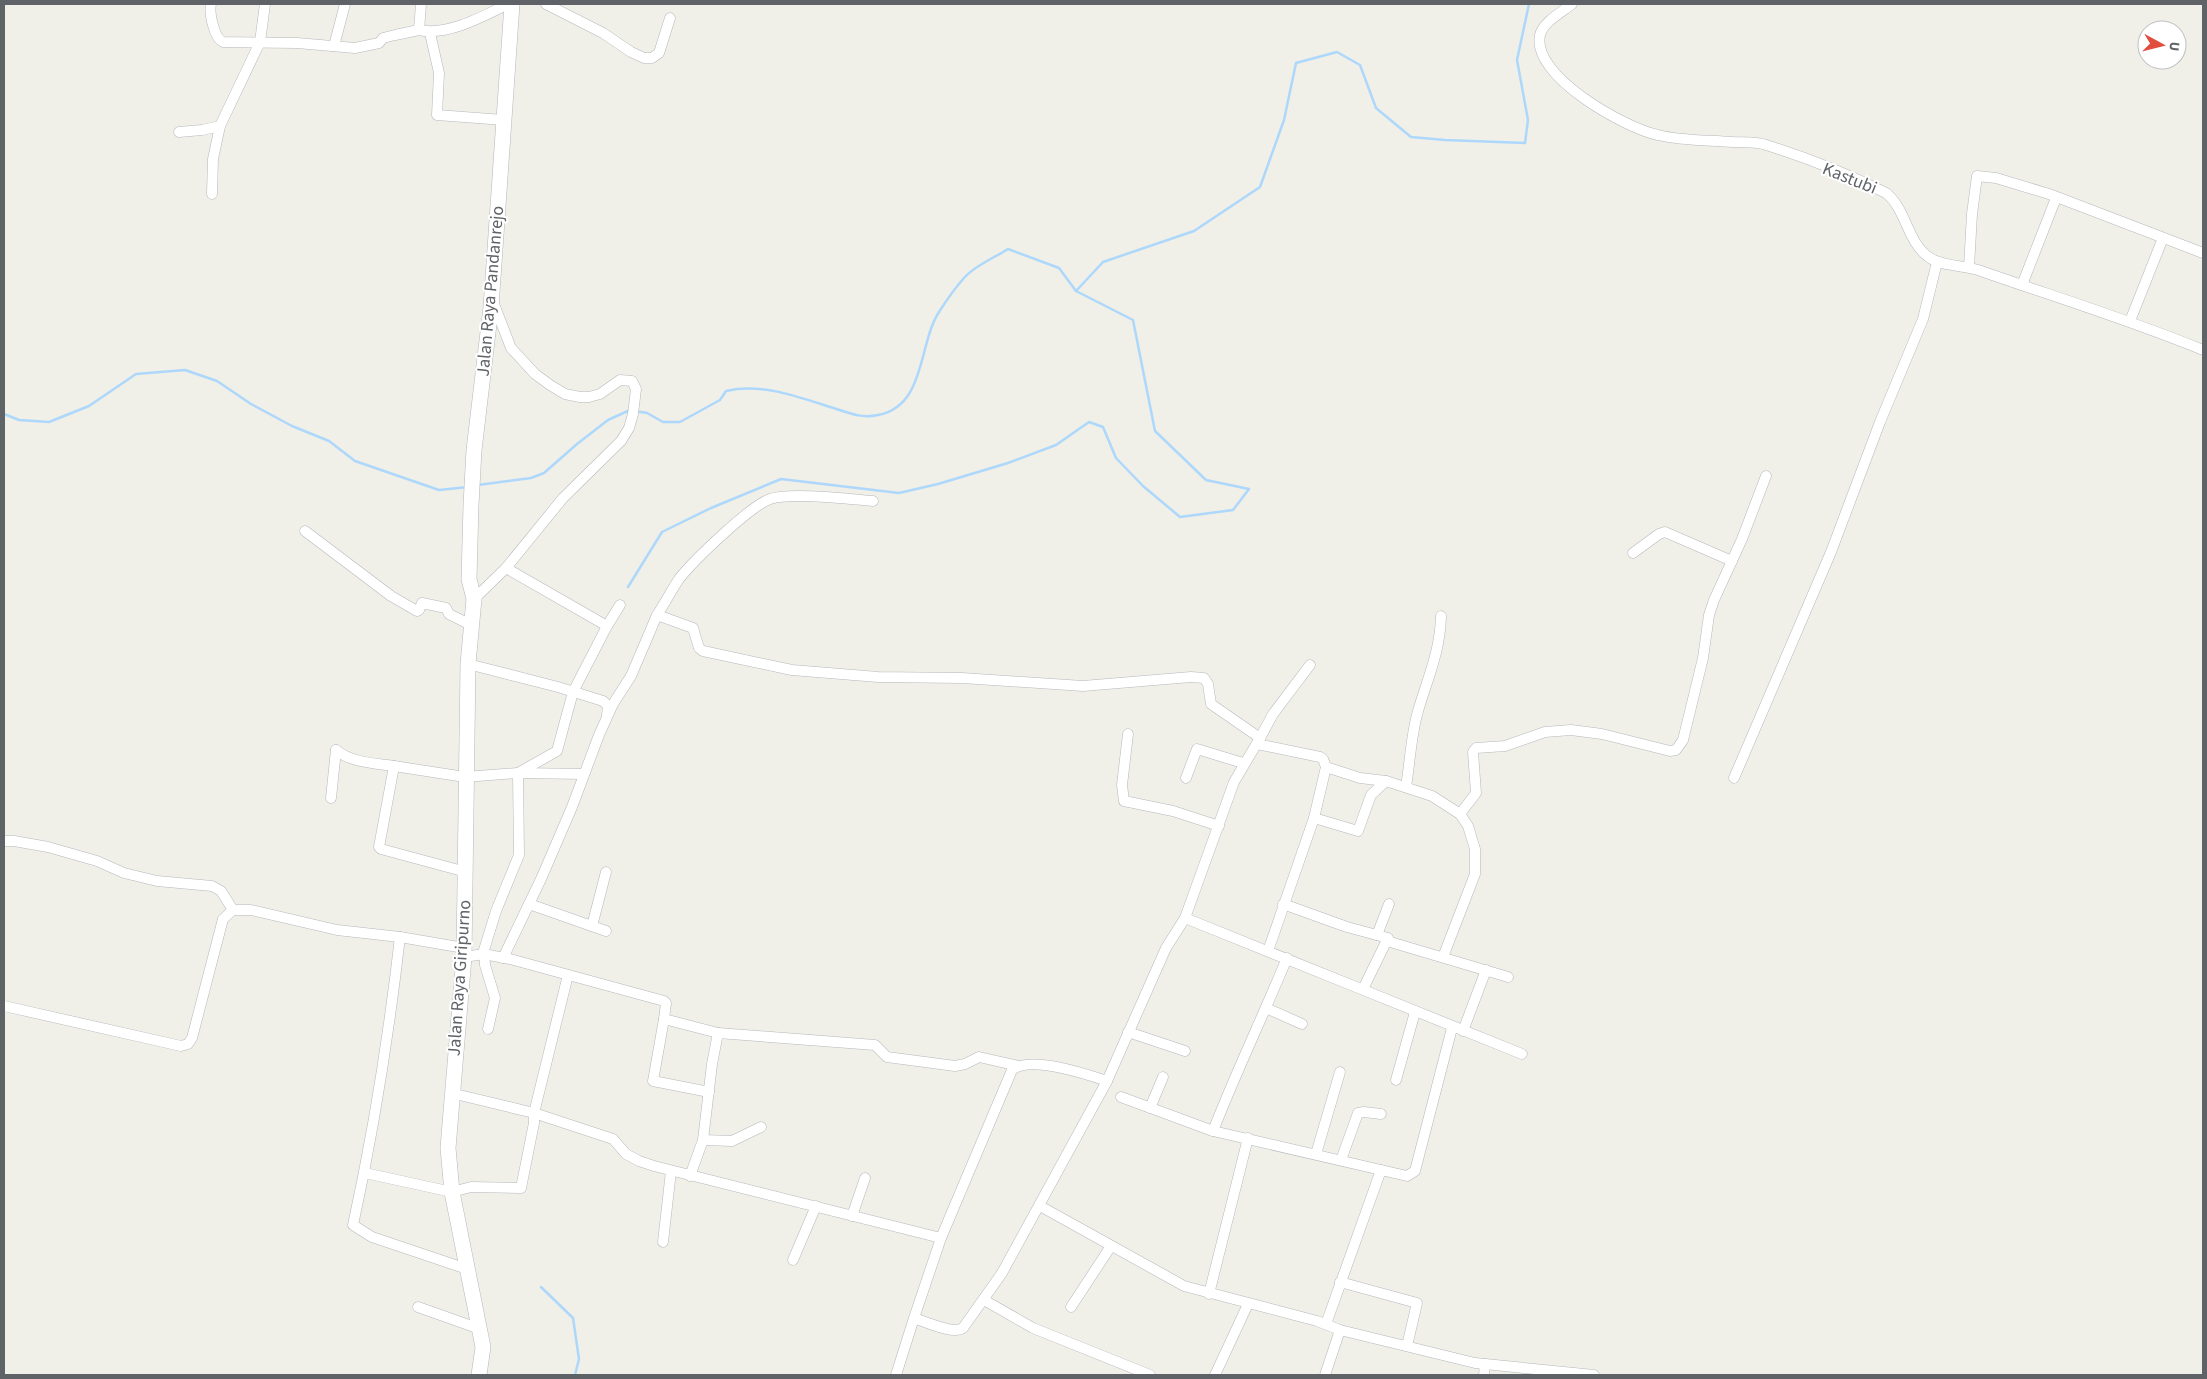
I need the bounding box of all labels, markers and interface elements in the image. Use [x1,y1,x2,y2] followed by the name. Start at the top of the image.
[2137,20,2187,70] north arrow
[2163,41,2184,52] text: U
[1819,156,1881,201] street label: Kastubi
[471,205,510,377] street label: Jalan Raya Pandanrejo
[442,899,477,1057] street label: Jalan Raya Giripurno

